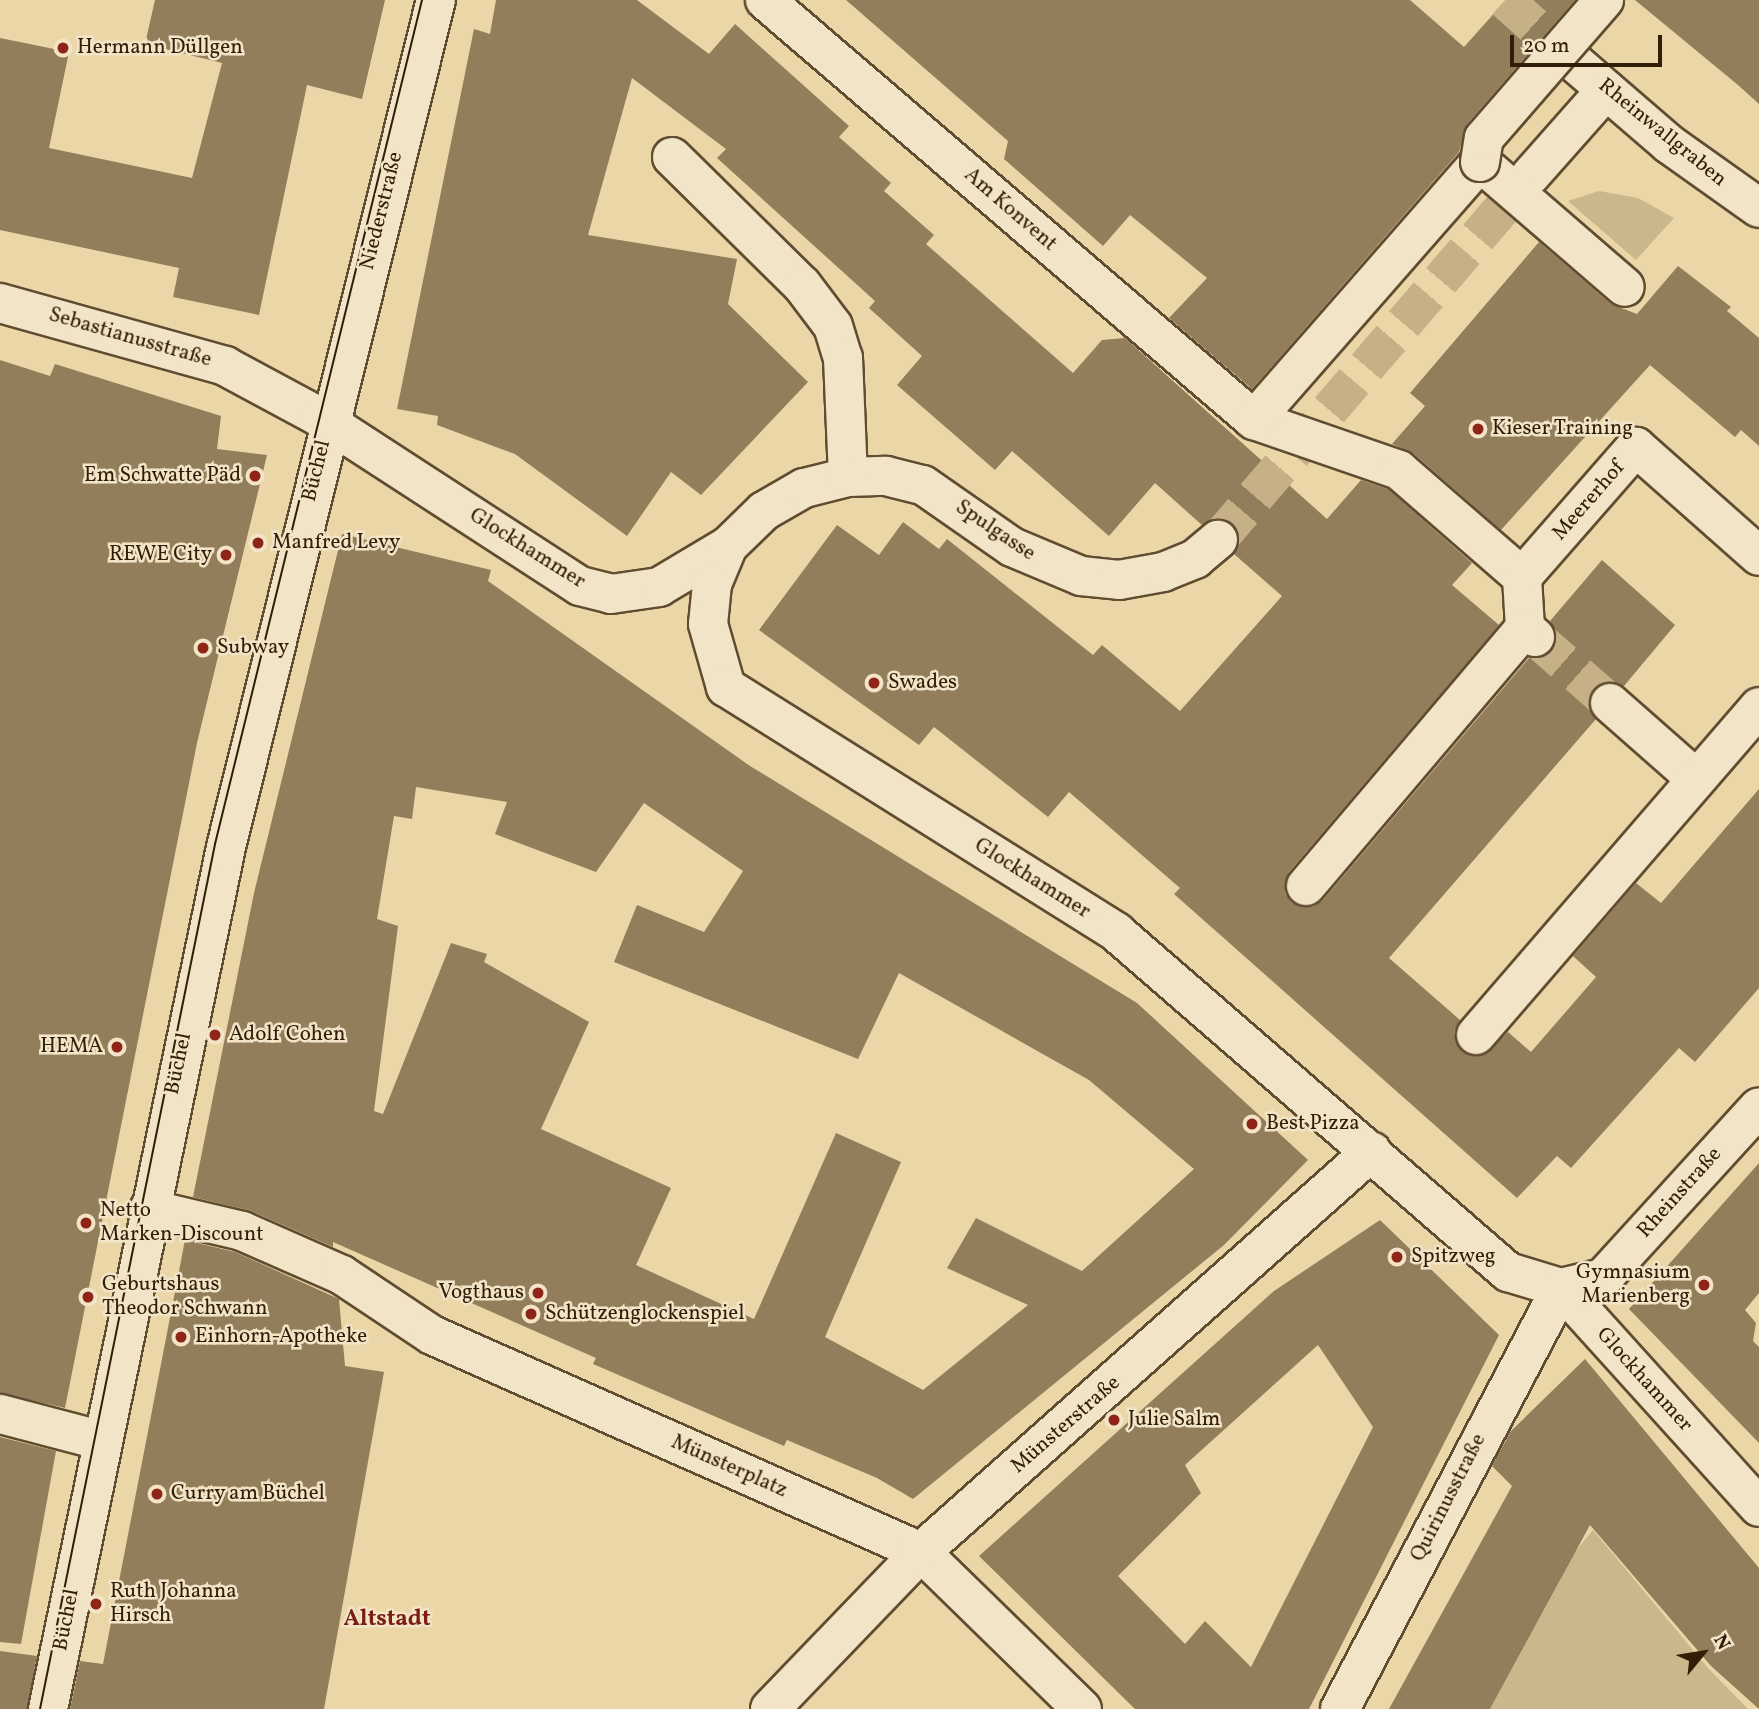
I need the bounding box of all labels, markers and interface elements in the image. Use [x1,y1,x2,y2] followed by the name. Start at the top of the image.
[1514,21,1666,65] scale bar
[1523,32,1569,61] text: 20 m
[77,35,243,61] place label: Hermann Düllgen
[55,40,71,56] marker: Hermann Düllgen
[1593,73,1731,193] street label: Rheinwallgraben
[355,149,409,273] street label: Niederstraße
[958,163,1062,257] street label: Am Konvent
[46,303,214,373] street label: Sebastianusstraße
[1492,416,1634,442] place label: Kieser Training
[1470,421,1486,437] marker: Kieser Training
[297,438,337,504] street label: Büchel
[1548,456,1630,546] street label: Meererhof
[84,463,241,489] place label: Em Schwatte Päd
[247,468,263,484] marker: Em Schwatte Päd
[950,495,1040,567] street label: Spulgasse
[464,503,590,595] street label: Glockhammer
[272,530,400,556] place label: Manfred Levy
[250,535,266,551] marker: Manfred Levy
[109,542,212,568] place label: REWE City
[218,547,234,563] marker: REWE City
[217,635,289,661] place label: Subway
[195,640,211,656] marker: Subway
[888,670,957,696] place label: Swades
[866,675,882,691] marker: Swades
[969,833,1095,925] street label: Glockhammer
[229,1022,344,1048] place label: Adolf Cohen
[207,1027,223,1043] marker: Adolf Cohen
[160,1031,198,1097] street label: Büchel
[40,1034,103,1060] place label: HEMA
[109,1039,125,1055] marker: HEMA
[1266,1111,1360,1137] place label: Best Pizza
[1244,1116,1260,1132] marker: Best Pizza
[1633,1142,1727,1244] street label: Rheinstraße
[100,1198,264,1248] place label: Netto Marken-Discount
[78,1215,94,1231] marker: Netto Marken-Discount
[1411,1244,1496,1270] place label: Spitzweg
[1389,1249,1405,1265] marker: Spitzweg
[1576,1260,1690,1310] place label: Gymnasium Marienberg
[102,1272,267,1322] place label: Geburtshaus Theodor Schwann
[1696,1277,1712,1293] marker: Gymnasium Marienberg
[439,1280,524,1306] place label: Vogthaus
[530,1285,546,1301] marker: Vogthaus
[80,1289,96,1305] marker: Geburtshaus Theodor Schwann
[545,1301,744,1327] place label: Schützenglockenspiel
[523,1306,539,1322] marker: Schützenglockenspiel
[1590,1323,1698,1437] street label: Glockhammer
[195,1324,367,1350] place label: Einhorn-Apotheke
[173,1329,189,1345] marker: Einhorn-Apotheke
[1006,1371,1126,1479] street label: Münsterstraße
[1128,1407,1220,1433] place label: Julie Salm
[1106,1412,1122,1428] marker: Julie Salm
[667,1430,791,1504] street label: Münsterplatz
[1406,1430,1492,1566] street label: Quirinusstraße
[171,1481,325,1507] place label: Curry am Büchel
[149,1486,165,1502] marker: Curry am Büchel
[110,1579,237,1629] place label: Ruth Johanna Hirsch
[49,1587,85,1653] street label: Büchel
[88,1596,104,1612] marker: Ruth Johanna Hirsch
[343,1605,431,1633] district label: Altstadt
[1668,1618,1738,1688] north arrow
[1706,1630,1736,1655] text: N

